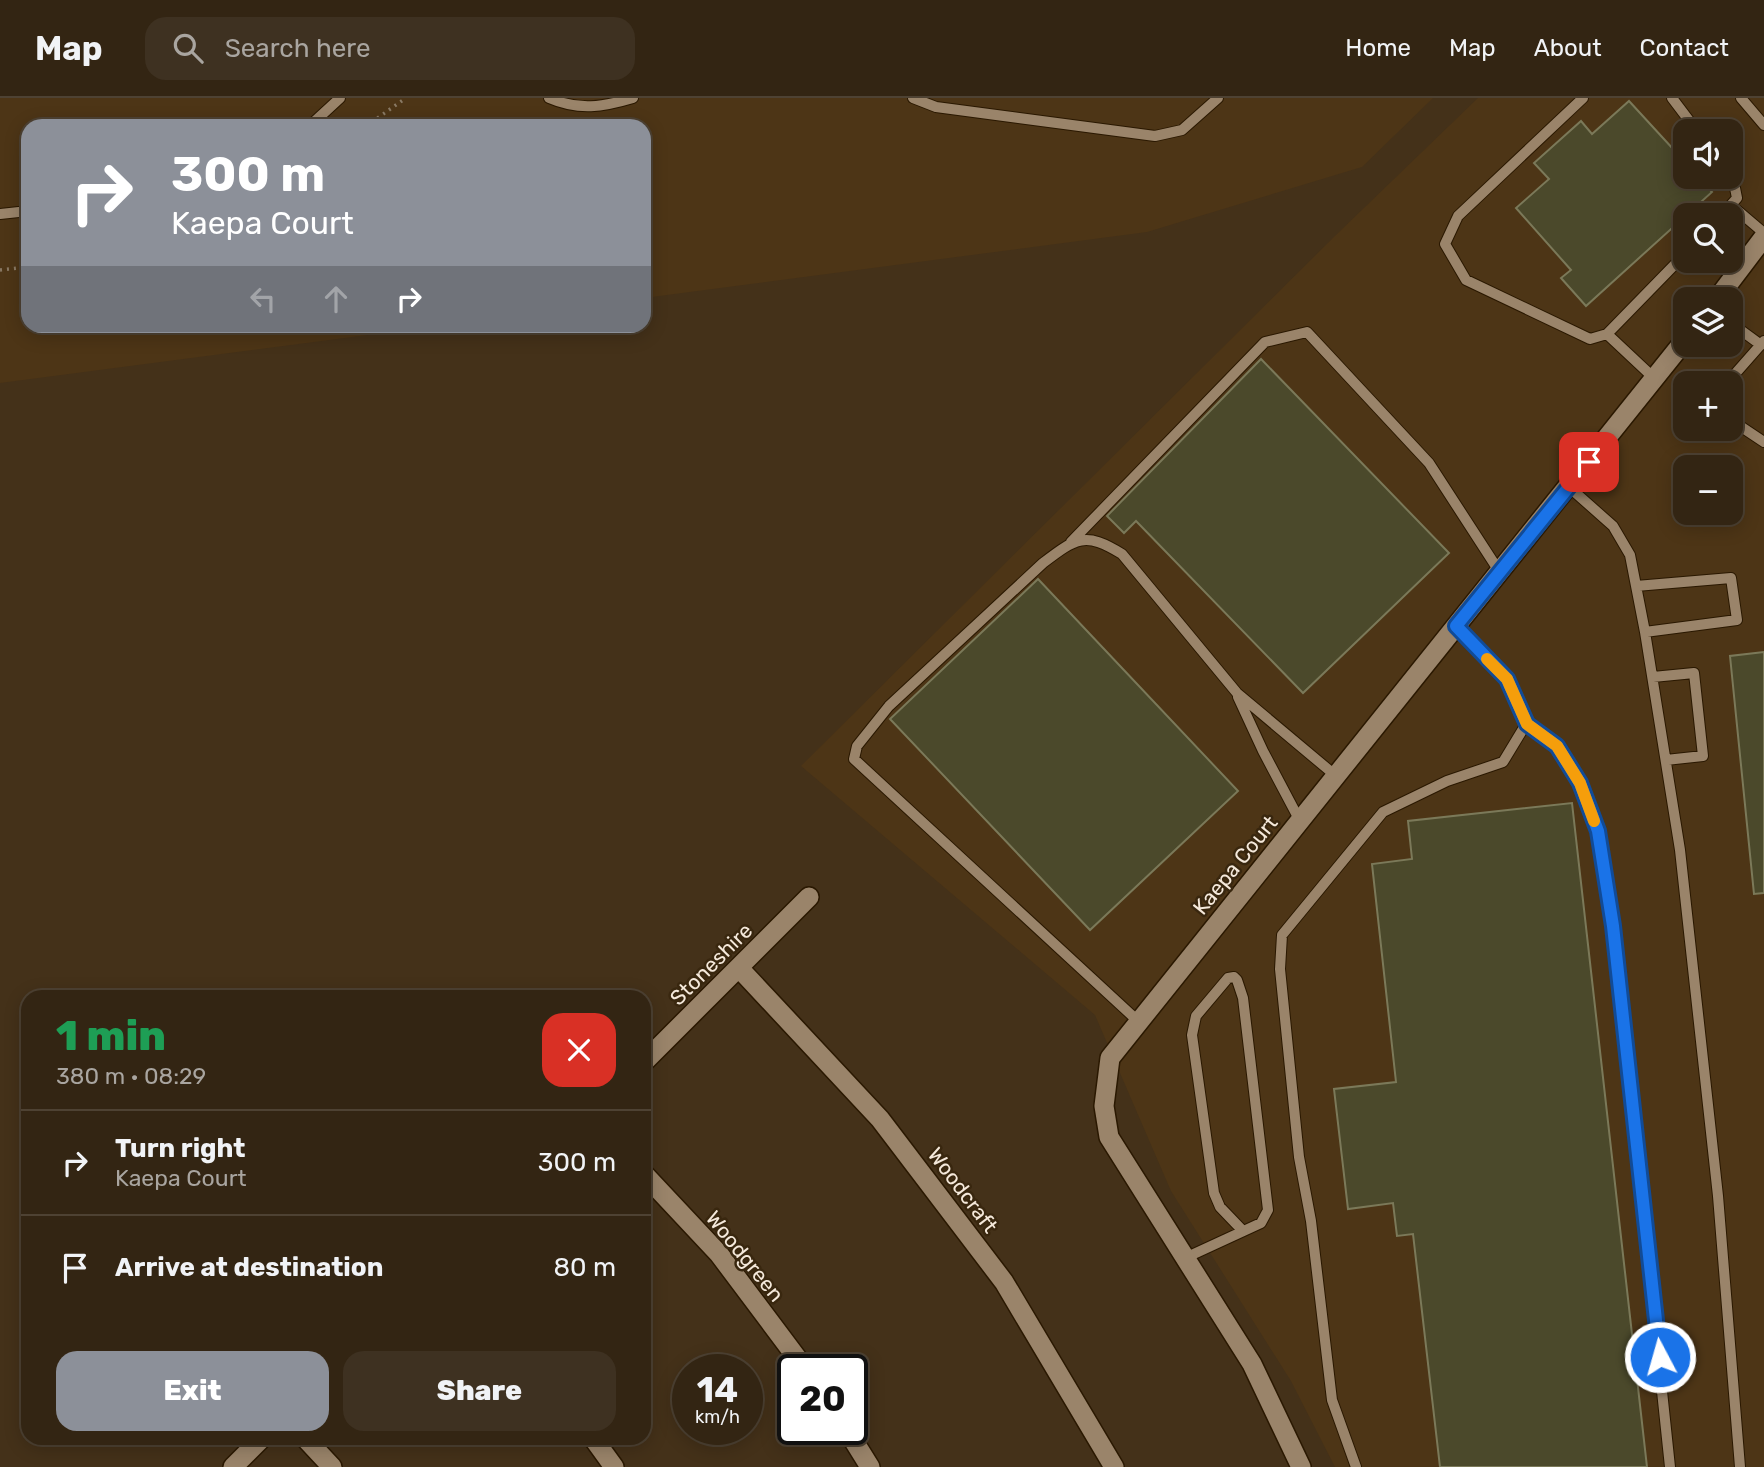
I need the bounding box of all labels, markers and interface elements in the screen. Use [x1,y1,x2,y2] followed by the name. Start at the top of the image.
[145,17,635,80] search box
[35,29,103,68] text: Map
[169,29,207,67] icon: search
[225,33,370,64] text: Search here
[1345,34,1411,62] text: Home
[1449,34,1496,62] text: Map
[1534,34,1602,62] text: About
[1640,34,1729,62] text: Contact
[1673,119,1743,525] map controls
[1673,119,1743,189] button: sound
[171,145,325,203] text: 300 m
[56,147,147,238] icon: right
[1673,203,1743,273] button: search
[171,204,354,242] text: Kaepa Court
[244,280,282,318] icon: left
[317,280,355,318] icon: ahead
[390,280,428,318] icon: right
[1673,287,1743,357] button: layers
[1673,371,1743,441] button: +
[1559,432,1619,492] pin
[1570,443,1608,481] icon: arrive
[1673,455,1743,525] button: −
[1188,811,1282,919] street label: Kaepa Court
[665,918,757,1010] street label: Stoneshire
[56,1011,166,1061] text: 1 min
[542,1013,616,1087] button: close
[56,1062,206,1090] text: 380 m · 08:29
[115,1133,245,1164] text: Turn right
[923,1142,1003,1238] street label: Woodcraft
[56,1144,94,1182] icon: right
[538,1147,616,1178] text: 300 m
[115,1164,246,1192] text: Kaepa Court
[701,1206,789,1306] street label: Woodgreen
[56,1249,94,1287] icon: arrive
[115,1252,383,1283] text: Arrive at destination
[553,1252,616,1283] text: 80 m
[1623,1320,1697,1394] position arrow
[56,1351,329,1431] button: Exit
[343,1351,616,1431] button: Share
[777,1354,868,1445] speed limit sign: 20
[697,1369,738,1411] text: 14
[695,1406,740,1428] text: km/h

